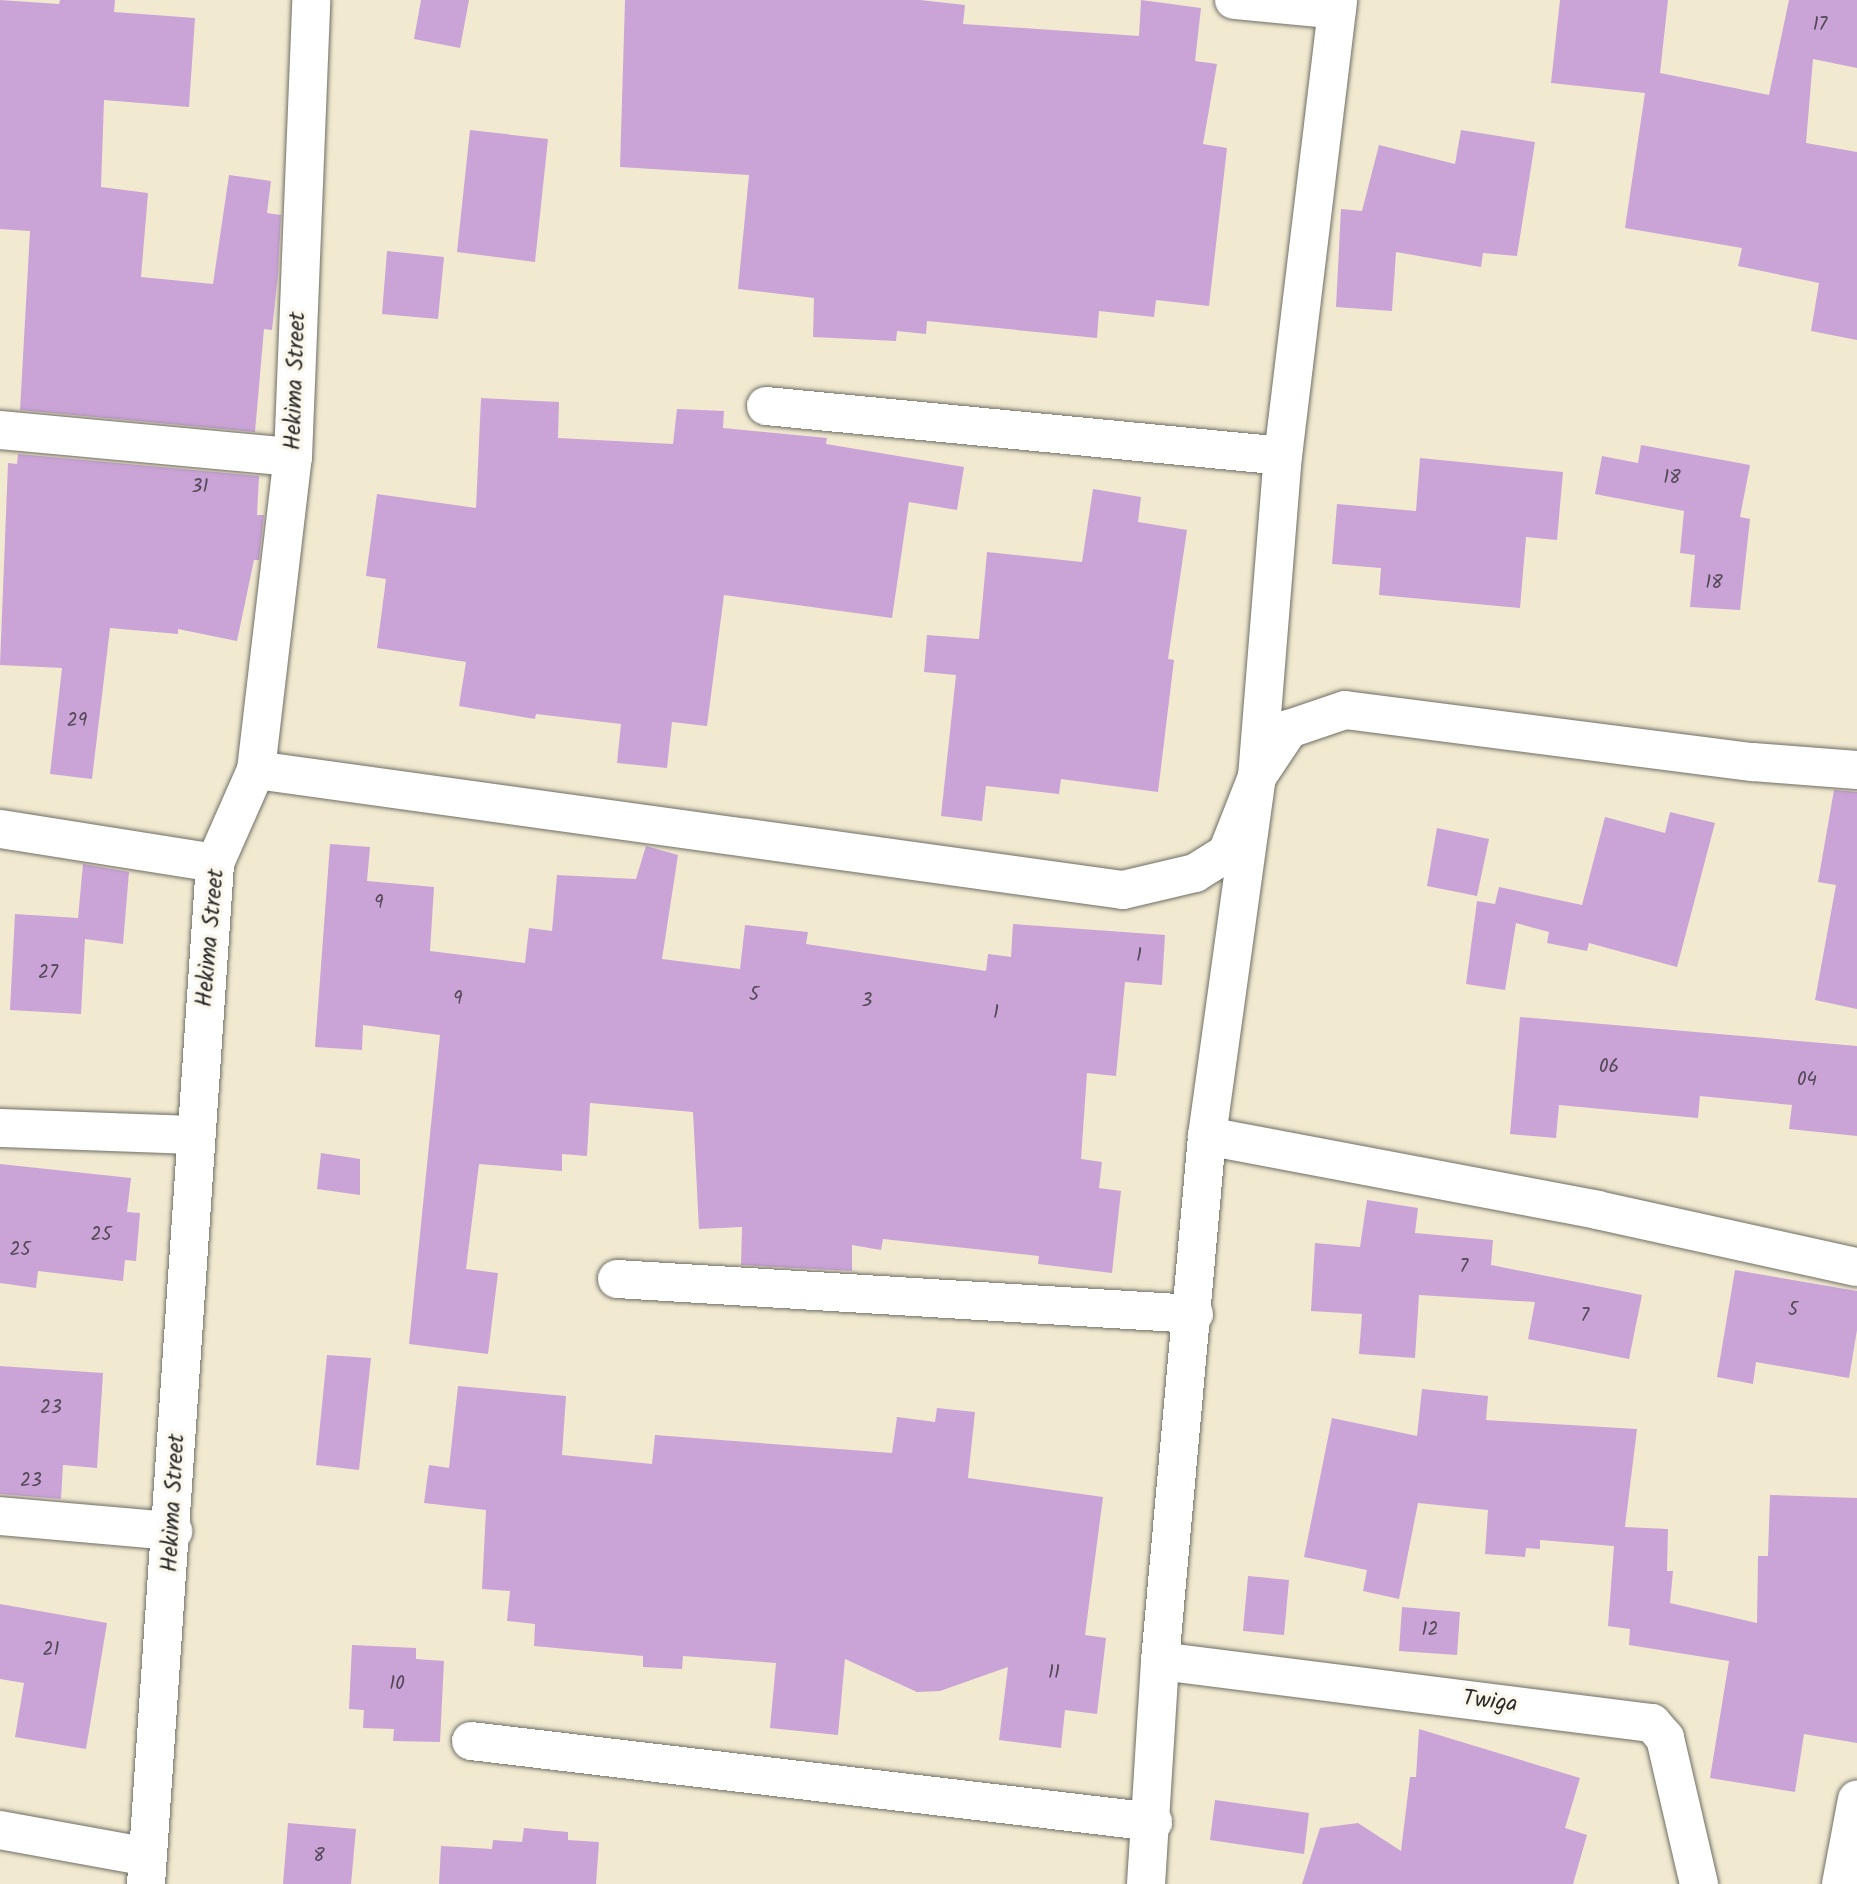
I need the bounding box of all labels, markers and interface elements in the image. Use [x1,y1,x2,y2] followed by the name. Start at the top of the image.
[1813,15,1827,37] house number: 17
[280,311,312,451] street label: Hekima Street
[1663,468,1681,490] house number: 18
[192,477,208,499] house number: 31
[1705,573,1723,595] house number: 18
[67,711,87,733] house number: 29
[191,868,231,1008] street label: Hekima Street
[374,893,384,915] house number: 9
[1136,946,1142,968] house number: 1
[38,963,58,985] house number: 27
[749,985,759,1007] house number: 5
[453,989,463,1011] house number: 9
[862,991,872,1013] house number: 3
[993,1003,999,1025] house number: 1
[1599,1057,1619,1079] house number: 06
[1797,1070,1817,1092] house number: 04
[90,1225,112,1247] house number: 25
[9,1240,31,1262] house number: 25
[1460,1257,1468,1279] house number: 7
[1788,1300,1798,1322] house number: 5
[1581,1306,1589,1328] house number: 7
[40,1398,62,1420] house number: 23
[157,1433,191,1573] street label: Hekima Street
[20,1471,42,1493] house number: 23
[1421,1620,1439,1642] house number: 12
[42,1640,60,1662] house number: 21
[1048,1663,1060,1685] house number: 11
[389,1674,405,1696] house number: 10
[1461,1685,1519,1719] street label: Twiga
[313,1846,325,1868] house number: 8

